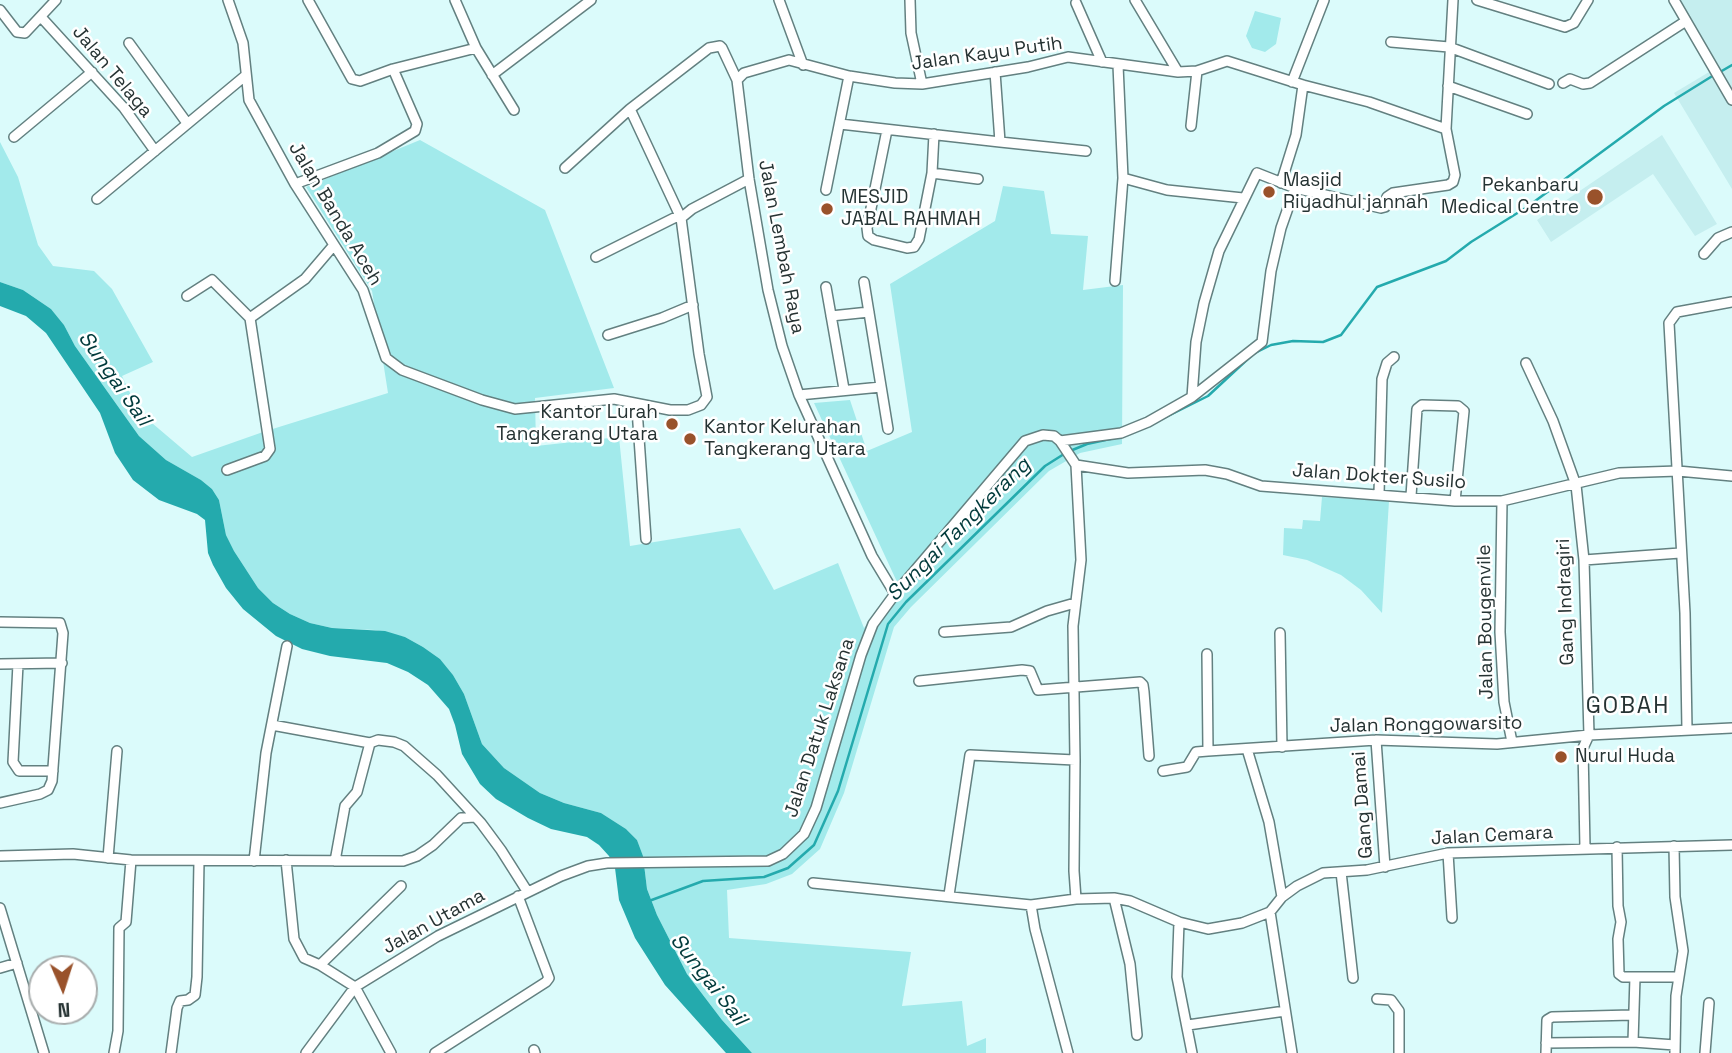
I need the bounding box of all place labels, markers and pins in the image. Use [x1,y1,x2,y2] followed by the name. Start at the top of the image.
[1283,170,1428,214] place label: Masjid Riyadhul jannah
[1441,175,1579,219] place label: Pekanbaru Medical Centre
[1261,184,1277,200] marker: Masjid Riyadhul jannah
[841,187,981,231] place label: MESJID JABAL RAHMAH
[1585,187,1605,207] marker: Pekanbaru Medical Centre
[819,201,835,217] marker: MESJID JABAL RAHMAH
[496,402,658,446] place label: Kantor Lurah Tangkerang Utara
[664,416,680,432] marker: Kantor Lurah Tangkerang Utara
[704,417,866,461] place label: Kantor Kelurahan Tangkerang Utara
[682,431,698,447] marker: Kantor Kelurahan Tangkerang Utara
[1575,746,1675,768] place label: Nurul Huda
[1553,749,1569,765] marker: Nurul Huda

